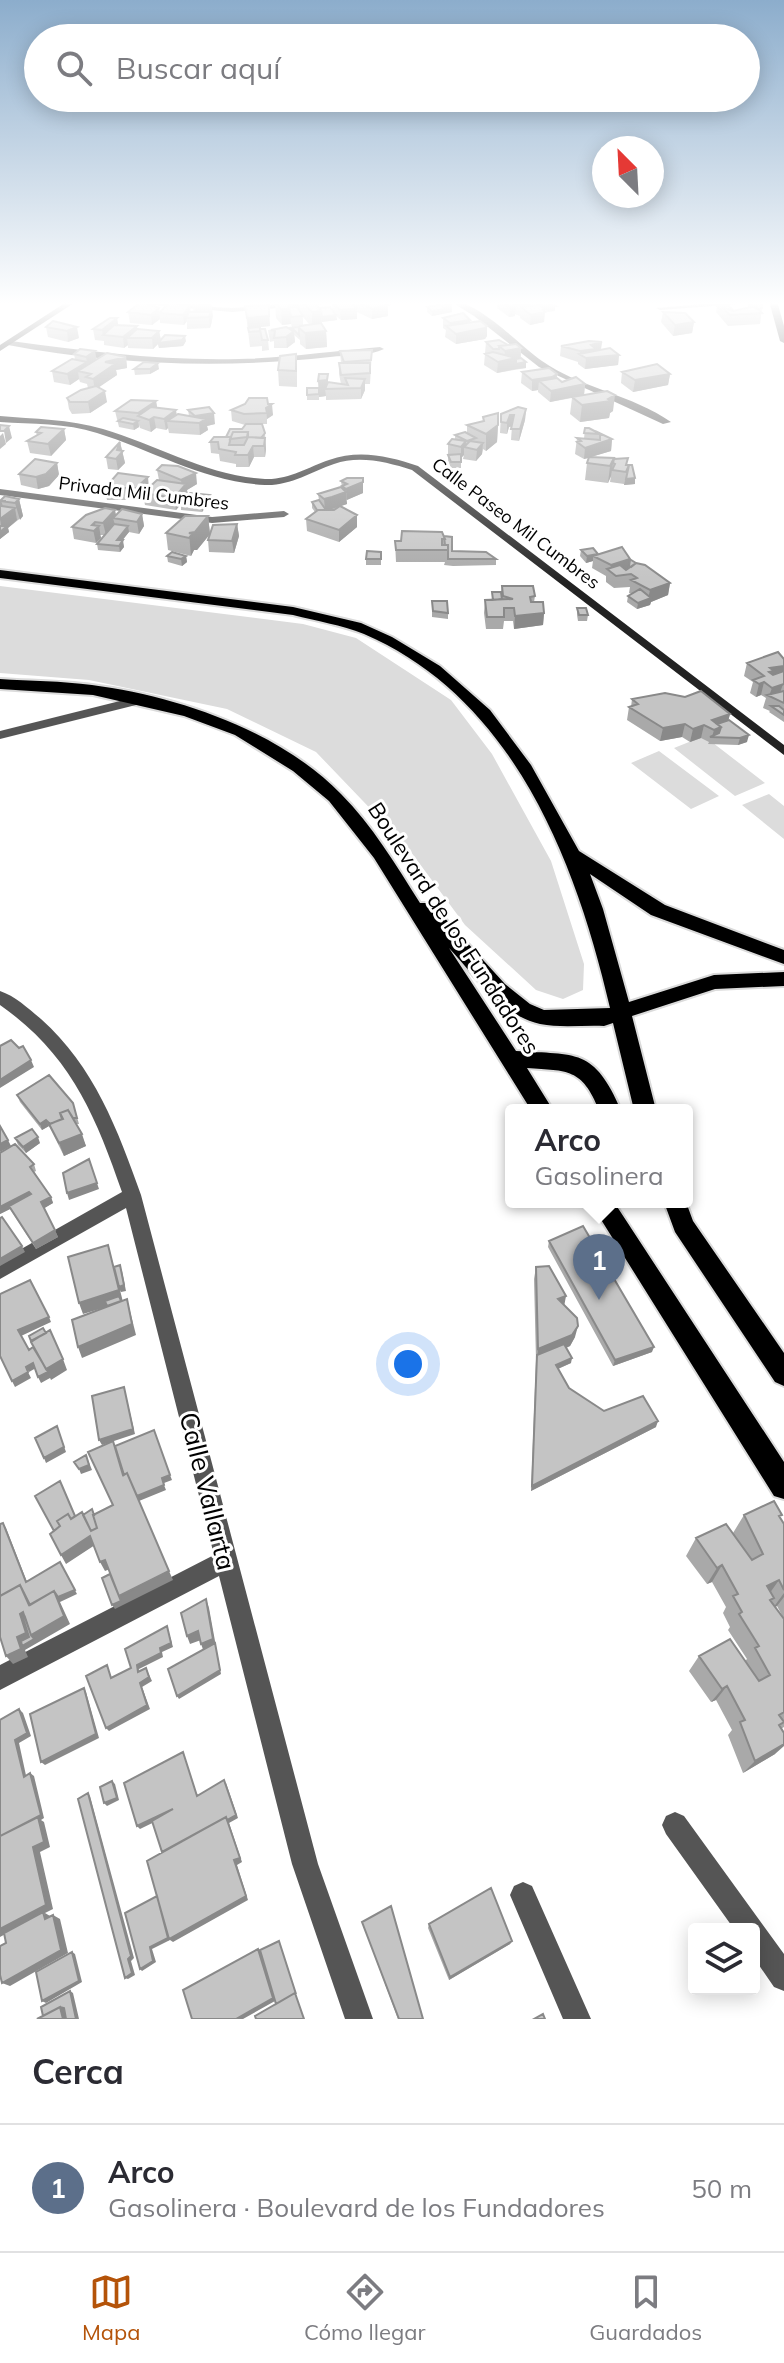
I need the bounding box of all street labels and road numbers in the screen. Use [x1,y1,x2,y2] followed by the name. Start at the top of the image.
[427,452,605,594] street label: Calle Paseo Mil Cumbres
[57,471,231,515] street label: Privada Mil Cumbres
[362,797,546,1059] street label: Boulevard de los Fundadores
[172,1409,244,1573] street label: Calle Vallarta

